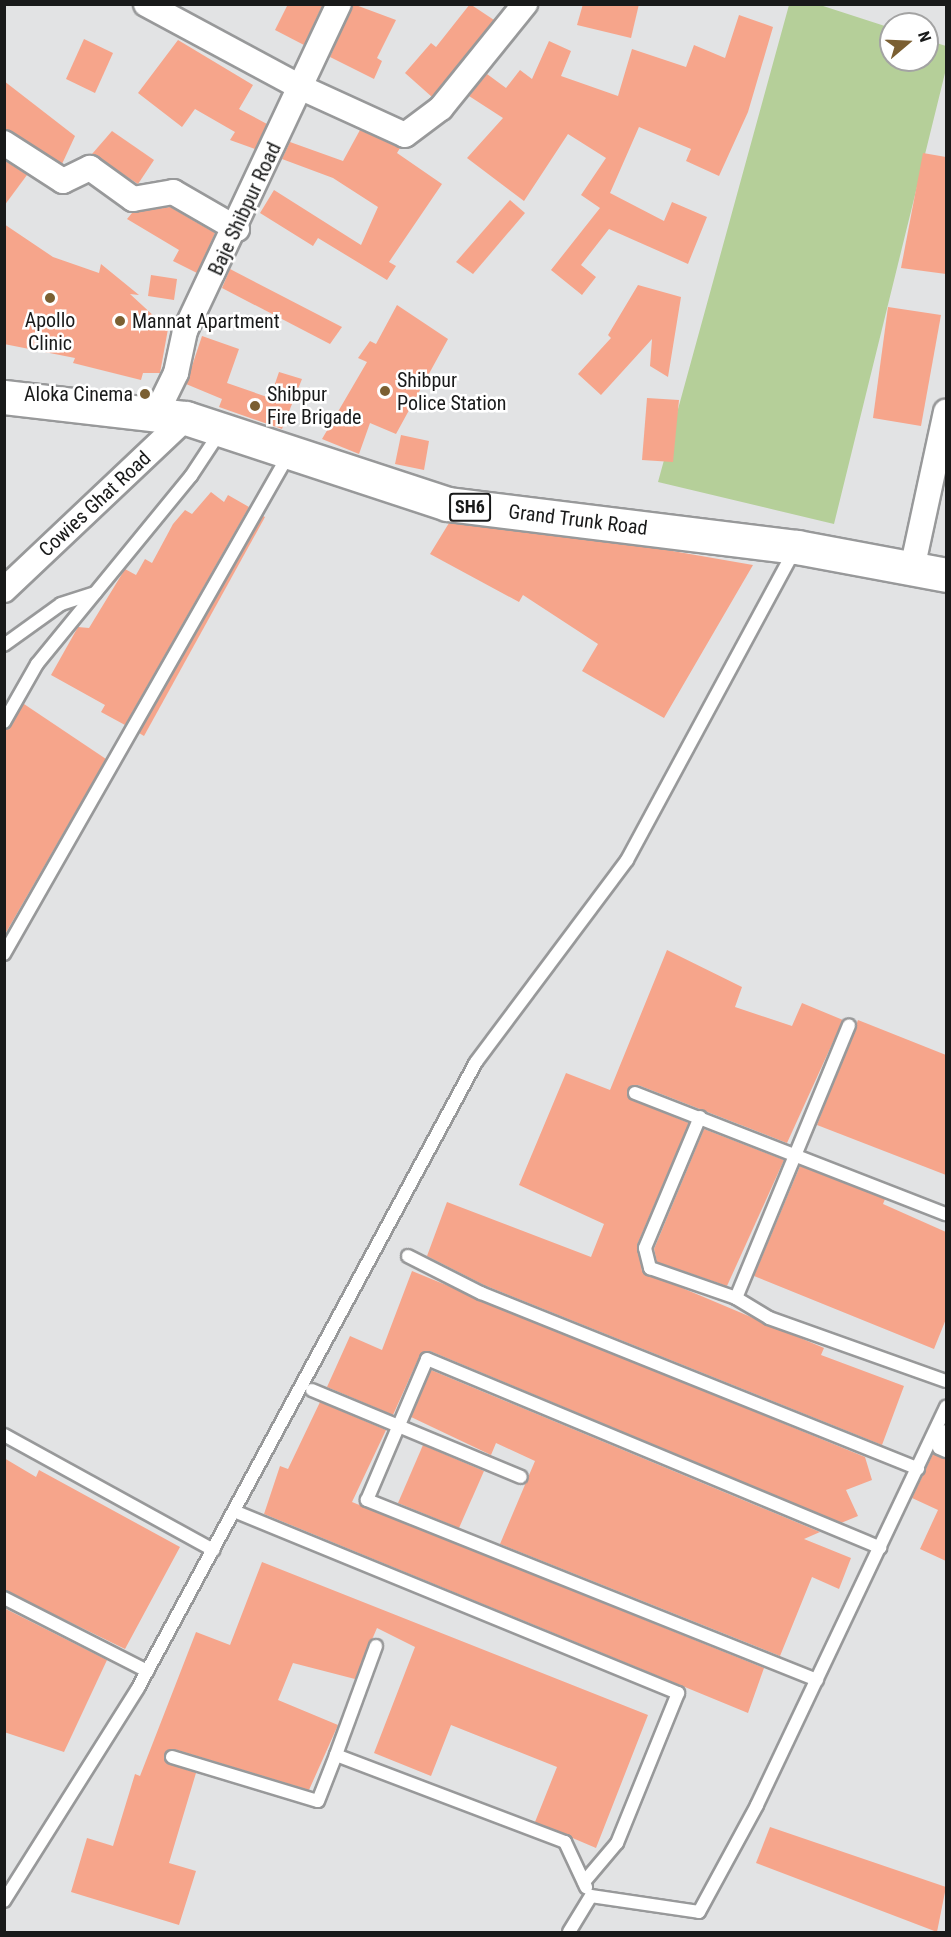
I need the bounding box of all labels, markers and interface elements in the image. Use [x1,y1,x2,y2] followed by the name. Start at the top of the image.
[879,12,939,72] north arrow
[914,29,935,44] text: N
[204,139,286,279] street label: Baje Shibpur Road
[43,291,57,305] marker: Apollo Clinic
[25,308,75,355] place label: Apollo Clinic
[132,309,280,333] place label: Mannat Apartment
[113,314,127,328] marker: Mannat Apartment
[397,368,506,415] place label: Shibpur Police Station
[24,382,133,406] place label: Aloka Cinema
[267,382,361,429] place label: Shibpur Fire Brigade
[378,384,392,398] marker: Shibpur Police Station
[138,387,152,401] marker: Aloka Cinema
[248,399,262,413] marker: Shibpur Fire Brigade
[34,446,156,562] street label: Cowies Ghat Road
[449,492,491,522] road number: SH6
[507,500,649,540] street label: Grand Trunk Road

